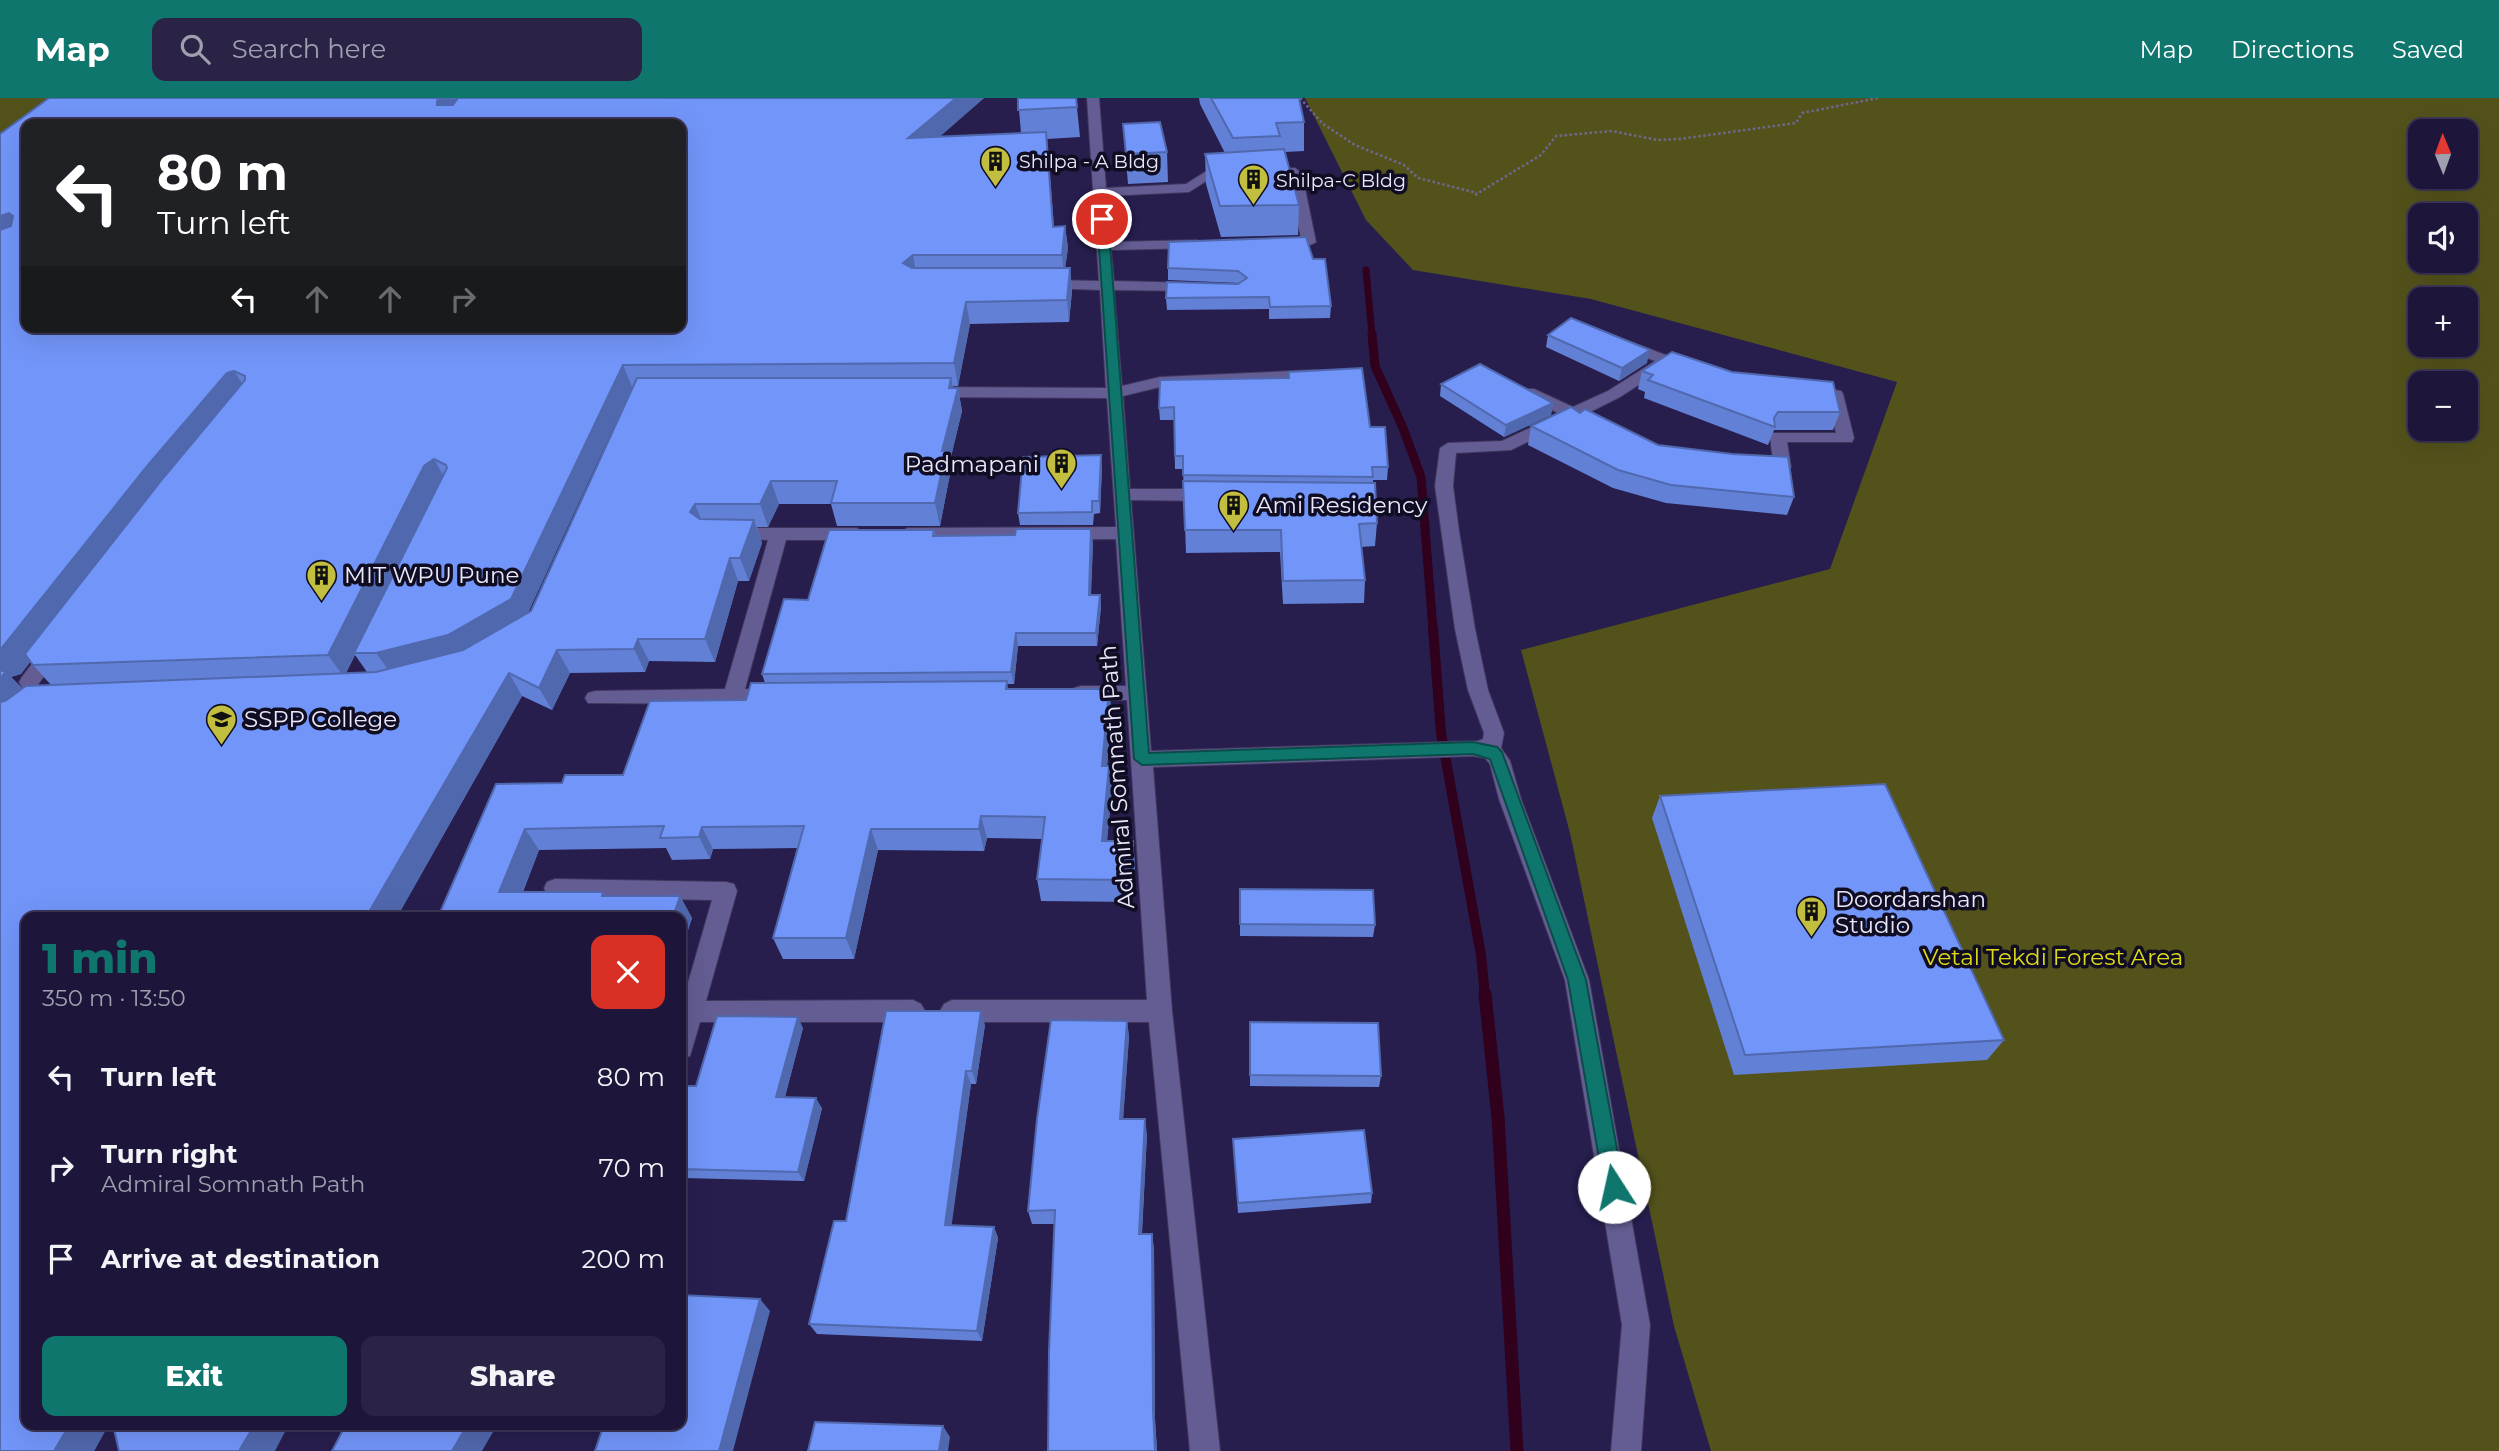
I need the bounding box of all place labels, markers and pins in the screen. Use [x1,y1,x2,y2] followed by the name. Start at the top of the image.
[979,144,1013,188] building icon: Shilpa - A Bldg
[1019,150,1159,173] place label: Shilpa - A Bldg
[1236,163,1270,207] building icon: Shilpa-C Bldg
[1276,169,1406,192] place label: Shilpa-C Bldg
[1072,189,1132,249] pin
[1045,447,1079,491] building icon: Padmapani
[905,450,1039,478] place label: Padmapani
[1216,488,1250,532] building icon: Ami Residency
[1256,491,1428,519] place label: Ami Residency
[304,558,338,602] building icon: MIT WPU Pune
[344,561,519,589] place label: MIT WPU Pune
[204,702,238,746] school or university icon: SSPP College
[244,705,397,733] place label: SSPP College
[1835,885,1986,939] place label: Doordarshan Studio
[1795,895,1829,939] building icon: Doordarshan Studio

